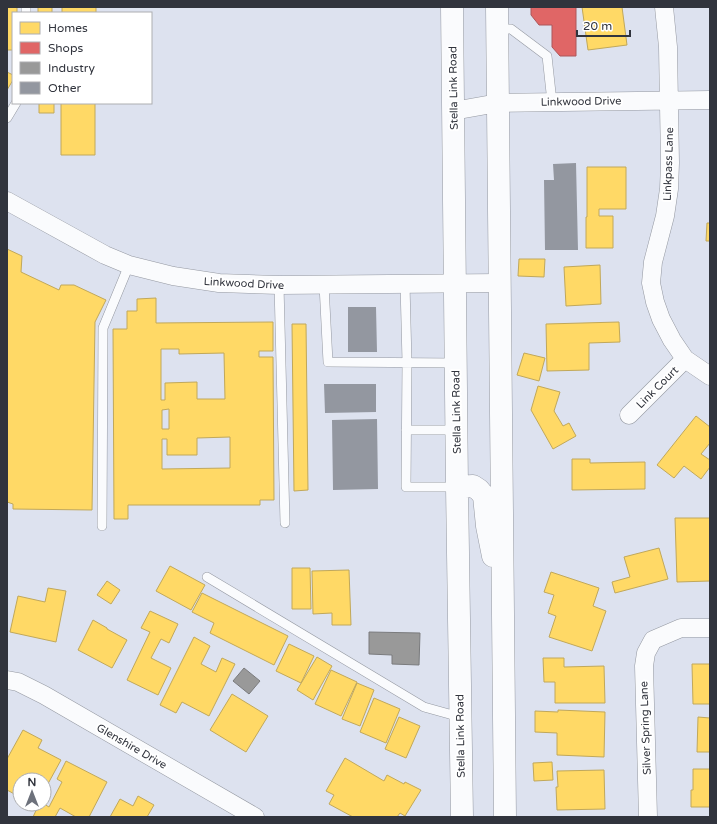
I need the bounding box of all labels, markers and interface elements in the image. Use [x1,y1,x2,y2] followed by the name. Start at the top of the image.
[12,12,152,104] legend
[577,12,630,38] scale bar
[583,19,612,33] text: 20 m
[48,21,88,35] text: Homes
[48,41,83,55] text: Shops
[446,46,461,130] street label: Stella Link Road
[48,61,95,75] text: Industry
[48,81,81,95] text: Other
[541,94,621,109] street label: Linkwood Drive
[661,127,676,201] street label: Linkpass Lane
[203,275,285,292] street label: Linkwood Drive
[634,364,681,411] street label: Link Court
[449,370,464,454] street label: Stella Link Road
[637,681,654,775] street label: Silver Spring Lane
[453,694,468,778] street label: Stella Link Road
[94,721,169,772] street label: Glenshire Drive
[12,772,52,812] north arrow
[28,776,36,789] text: N

